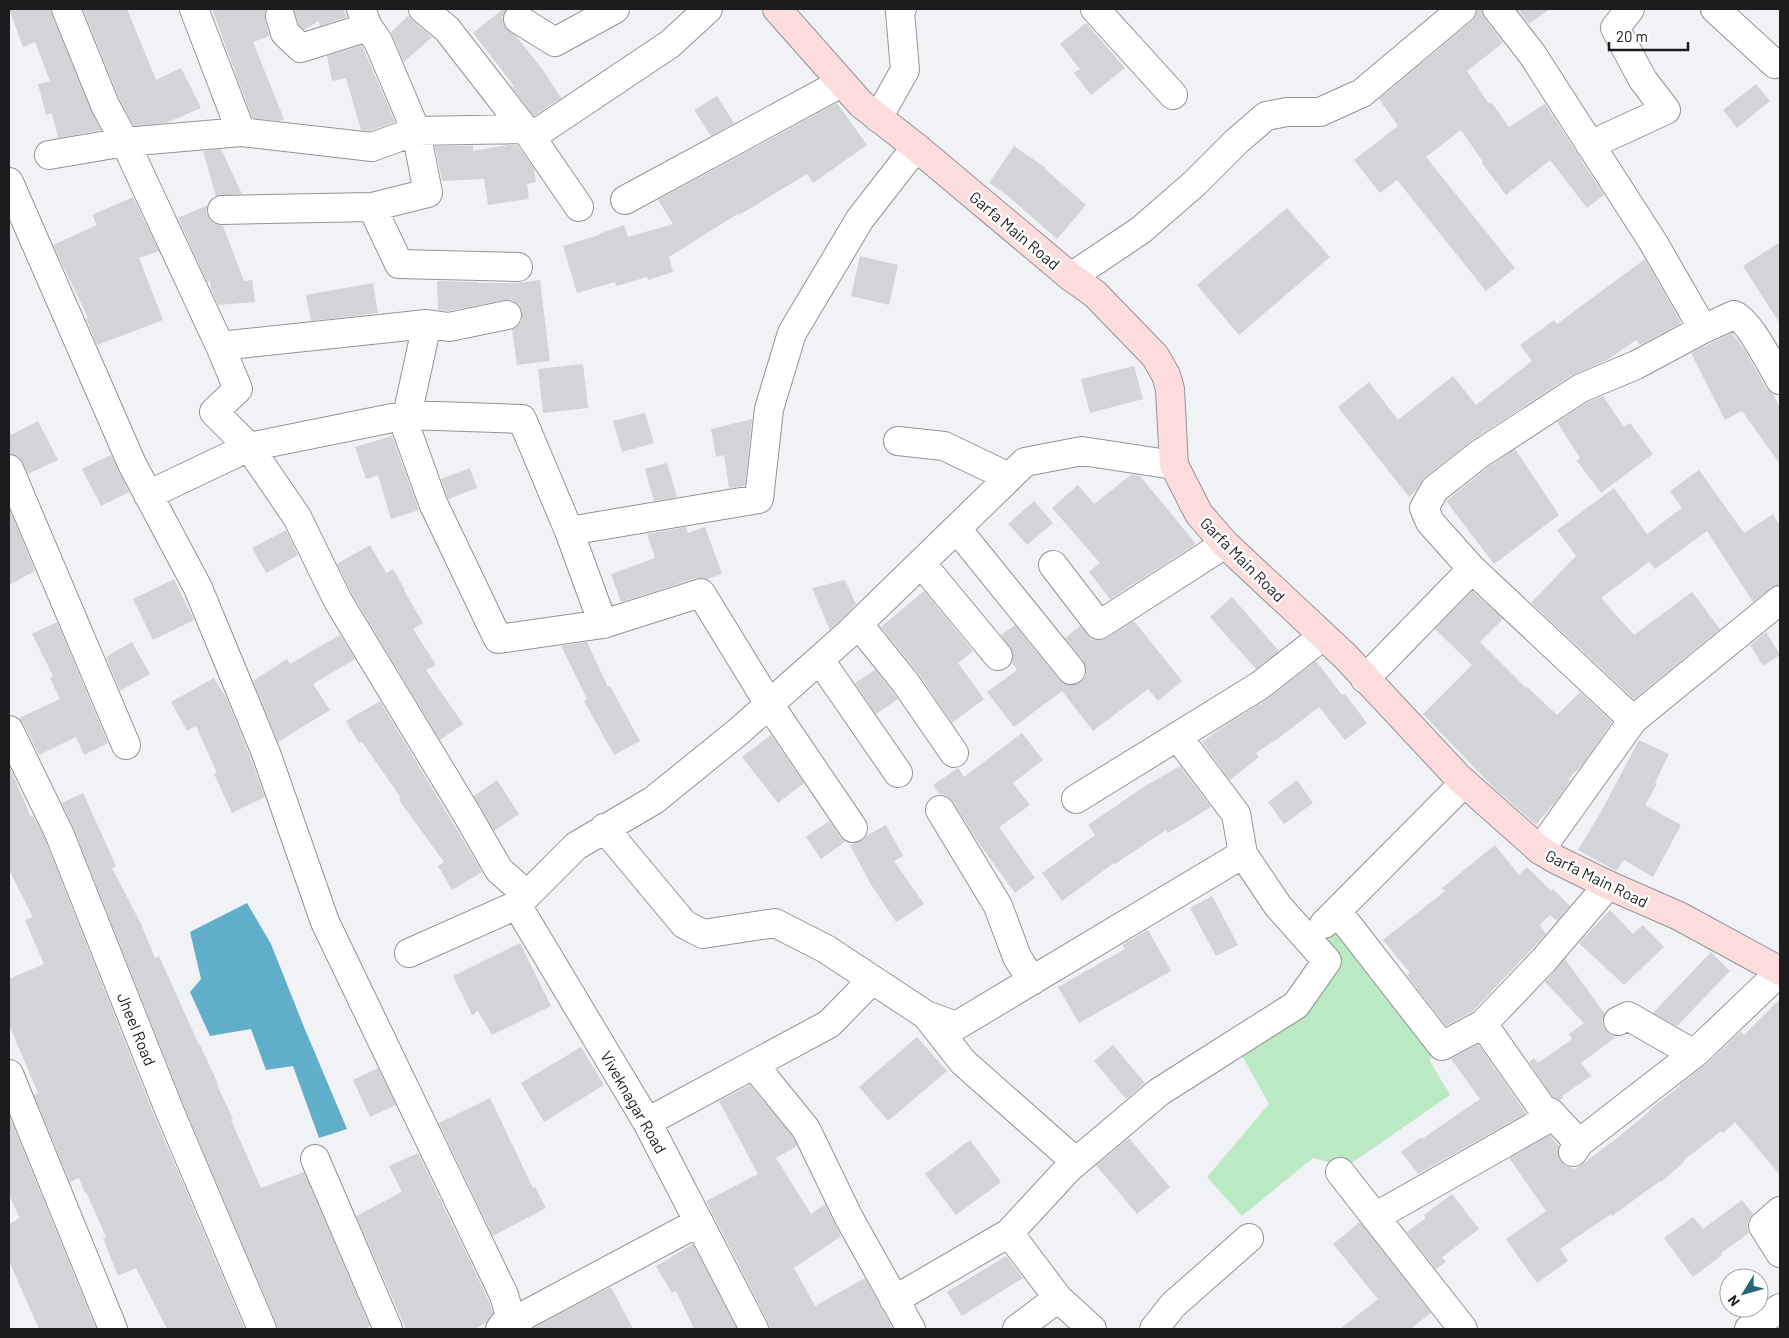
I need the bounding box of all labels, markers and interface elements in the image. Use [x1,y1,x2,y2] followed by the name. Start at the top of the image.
[1609,20,1688,52] scale bar
[1616,27,1648,45] text: 20 m
[966,187,1064,273] street label: Garfa Main Road
[1197,513,1289,605] street label: Garfa Main Road
[1543,845,1651,911] street label: Garfa Main Road
[114,990,160,1068] street label: Jheel Road
[597,1047,671,1157] street label: Viveknagar Road
[1719,1268,1769,1318] north arrow
[1724,1292,1743,1310] text: N

